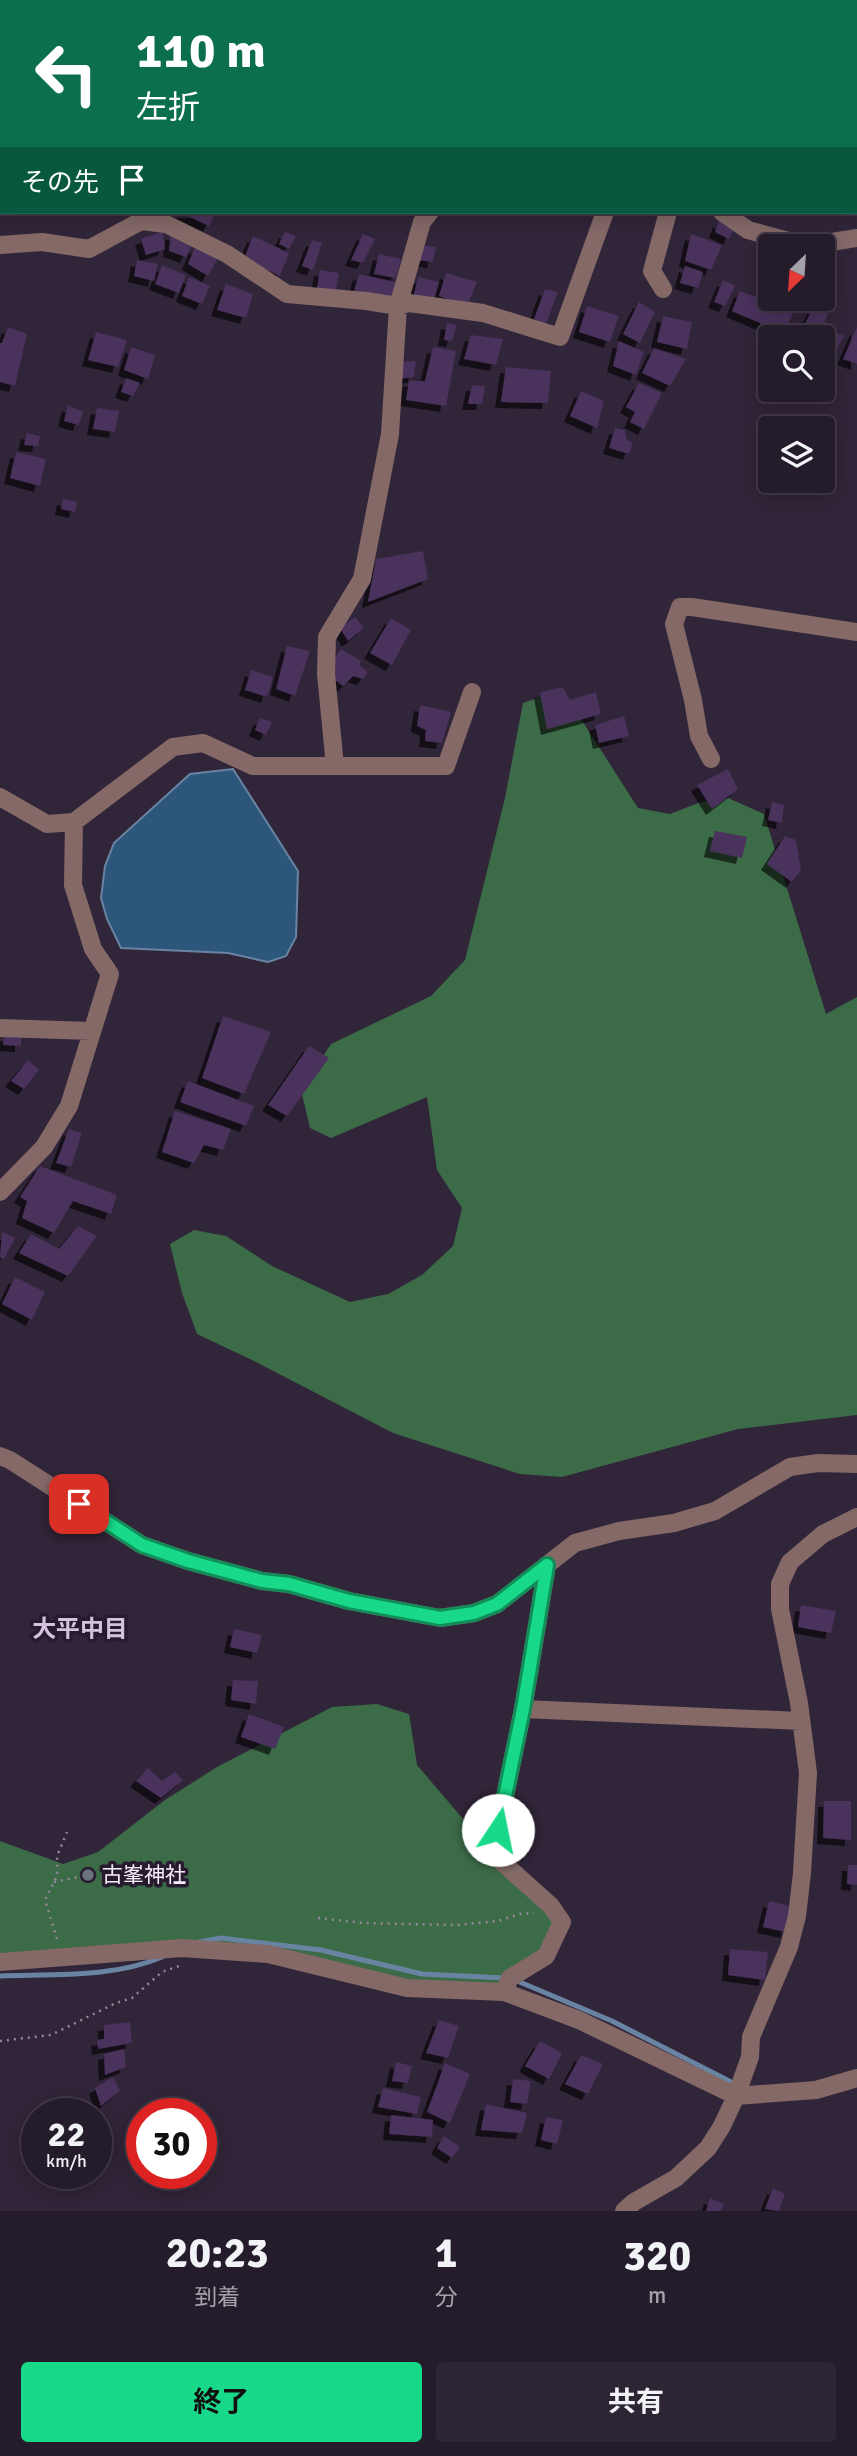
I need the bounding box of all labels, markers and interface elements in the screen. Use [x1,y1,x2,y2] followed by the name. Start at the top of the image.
[136,21,266,81] text: 110 m
[21,28,112,119] icon: left
[136,88,200,127] text: 左折
[113,161,151,199] icon: arrive
[21,167,99,199] text: その先
[758,234,835,312] north arrow
[758,234,835,493] map controls
[758,325,835,402] button: search
[758,416,835,493] button: layers
[49,1474,109,1534] pin
[60,1485,98,1523] icon: arrive
[32,1614,128,1644] district label: 大平中目
[461,1793,535,1867] position arrow
[102,1862,186,1888] place label: 古峯神社
[80,1867,96,1883] marker: 古峯神社
[126,2098,217,2189] speed limit sign: 30
[48,2113,85,2156] text: 22
[46,2150,87,2172] text: km/h
[166,2228,269,2279] text: 20:23
[435,2228,457,2279] text: 1
[623,2231,691,2282] text: 320
[648,2281,666,2310] text: m
[194,2283,240,2312] text: 到着
[435,2283,458,2312] text: 分
[21,2362,422,2442] button: 終了
[436,2362,836,2442] button: 共有

